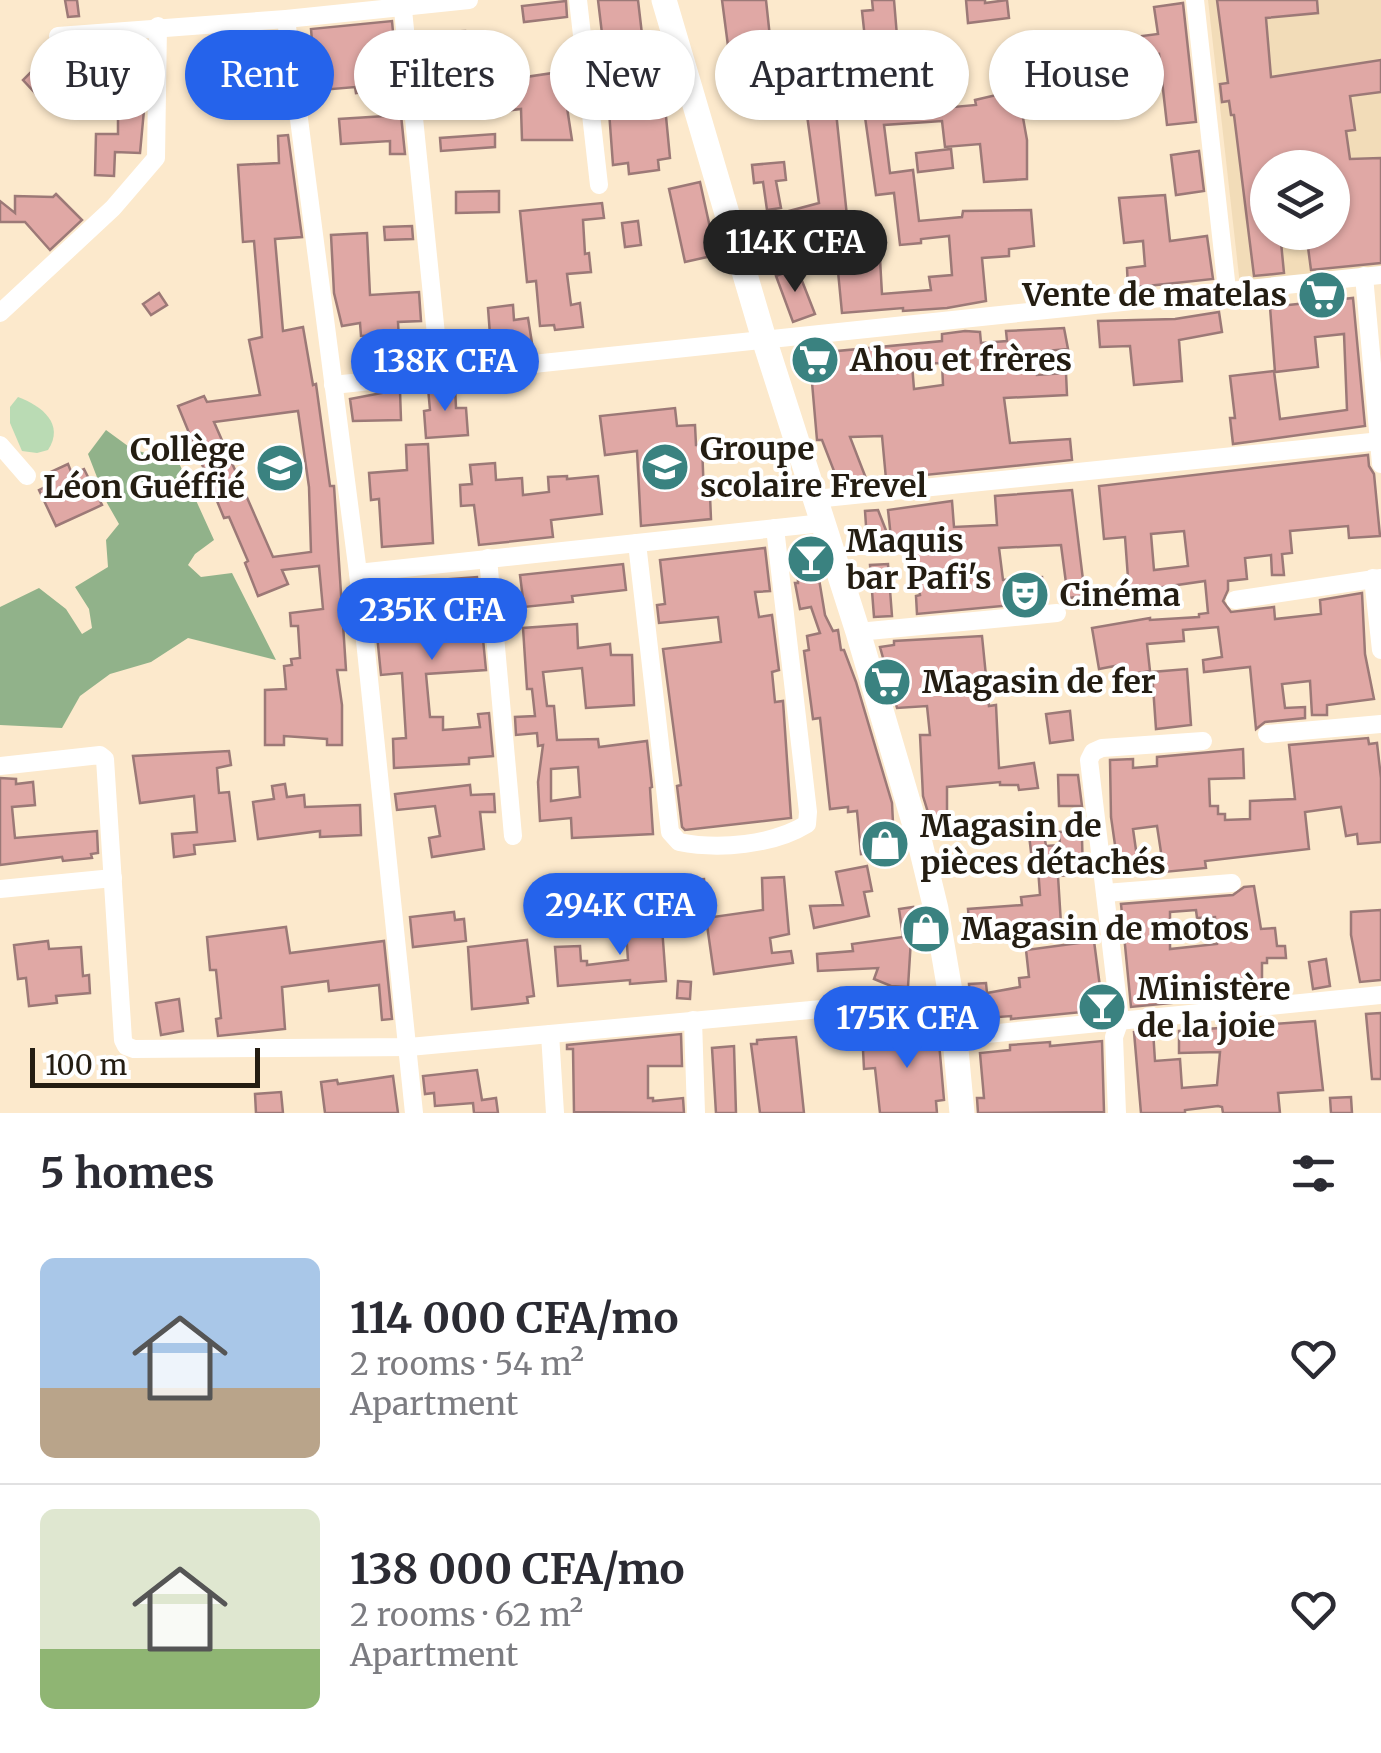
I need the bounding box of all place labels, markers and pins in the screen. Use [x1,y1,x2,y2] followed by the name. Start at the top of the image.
[692,210,898,295] pin: 114K CFA
[1296,269,1348,321] supermarket icon: Vente de matelas
[1021,275,1287,315] place label: Vente de matelas
[342,329,548,414] pin: 138K CFA
[789,334,841,386] supermarket icon: Ahou et frères
[849,340,1072,380] place label: Ahou et frères
[700,429,927,506] place label: Groupe scolaire Frevel
[43,430,245,507] place label: Collège Léon Guéffié
[639,441,691,493] school or university icon: Groupe scolaire Frevel
[254,442,306,494] school or university icon: Collège Léon Guéffié
[846,521,991,598] place label: Maquis bar Pafi's
[785,533,837,585] bar icon: Maquis bar Pafi's
[999,569,1051,621] theatre icon: Cinéma
[1060,575,1181,615] place label: Cinéma
[329,578,535,663] pin: 235K CFA
[861,656,913,708] supermarket icon: Magasin de fer
[922,662,1156,702] place label: Magasin de fer
[920,806,1166,883] place label: Magasin de pièces détachés
[859,818,911,870] shop icon: Magasin de pièces détachés
[517,873,723,958] pin: 294K CFA
[900,903,952,955] shop icon: Magasin de motos
[961,909,1249,949] place label: Magasin de motos
[1137,969,1290,1046] place label: Ministère de la joie
[1076,981,1128,1033] bar icon: Ministère de la joie
[804,986,1010,1071] pin: 175K CFA

